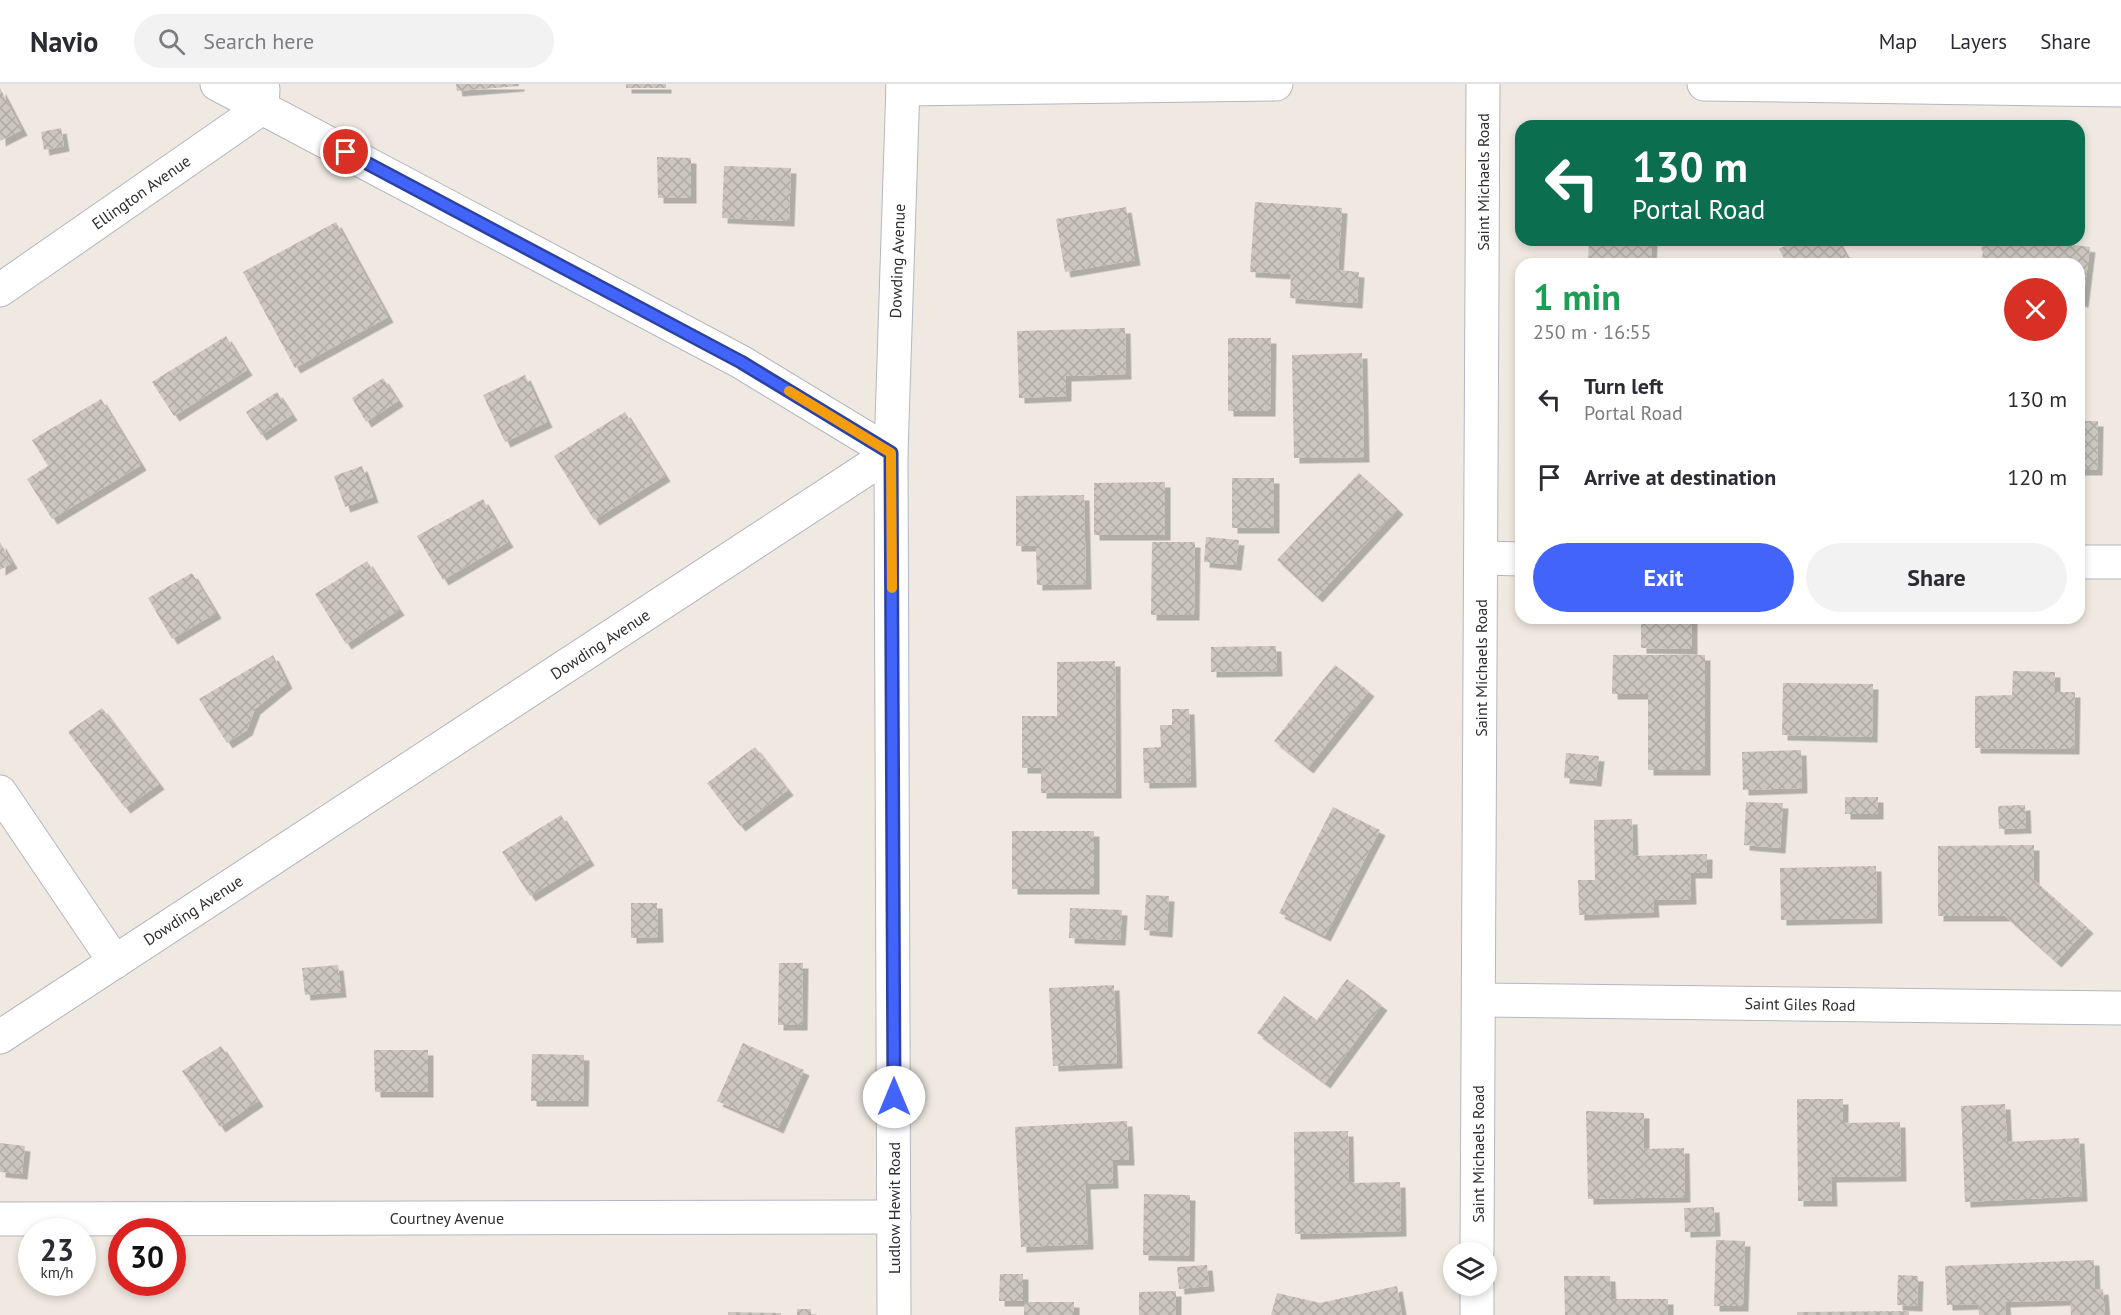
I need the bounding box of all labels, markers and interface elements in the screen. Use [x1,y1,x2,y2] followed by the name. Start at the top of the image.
[134,14,554,68] search box
[30,23,98,60] text: Navio
[155,25,188,58] icon: search
[203,27,314,55] text: Search here
[1879,28,1917,55] text: Map
[1950,28,2007,55] text: Layers
[2040,28,2091,55] text: Share
[1473,113,1493,251] street label: Saint Michaels Road
[320,126,371,177] pin
[329,135,362,168] icon: arrive
[1632,139,1748,194] text: 130 m
[1533,144,1611,222] icon: left
[88,151,194,233] street label: Ellington Avenue
[1632,192,1765,226] text: Portal Road
[885,203,909,319] street label: Dowding Avenue
[1533,273,1621,320] text: 1 min
[2004,278,2067,341] button: close
[1533,319,1651,345] text: 250 m · 16:55
[1584,372,1664,400] text: Turn left
[1533,383,1566,416] icon: left
[2007,385,2067,413] text: 130 m
[1584,400,1683,426] text: Portal Road
[1533,461,1566,494] icon: arrive
[1584,463,1776,491] text: Arrive at destination
[2007,463,2067,491] text: 120 m
[1533,543,1794,612] button: Exit
[1806,543,2067,612] button: Share
[1471,599,1491,737] street label: Saint Michaels Road
[547,604,653,684] street label: Dowding Avenue
[140,870,246,950] street label: Dowding Avenue
[1744,993,1856,1015] street label: Saint Giles Road
[862,1065,926,1129] position arrow
[1468,1085,1488,1223] street label: Saint Michaels Road
[884,1142,904,1274] street label: Ludlow Hewit Road
[390,1208,504,1228] street label: Courtney Avenue
[108,1218,186,1296] speed limit sign: 30
[40,1230,74,1269] text: 23
[1443,1242,1497,1296] map controls
[1443,1242,1497,1296] button: layers
[41,1263,73,1282] text: km/h

